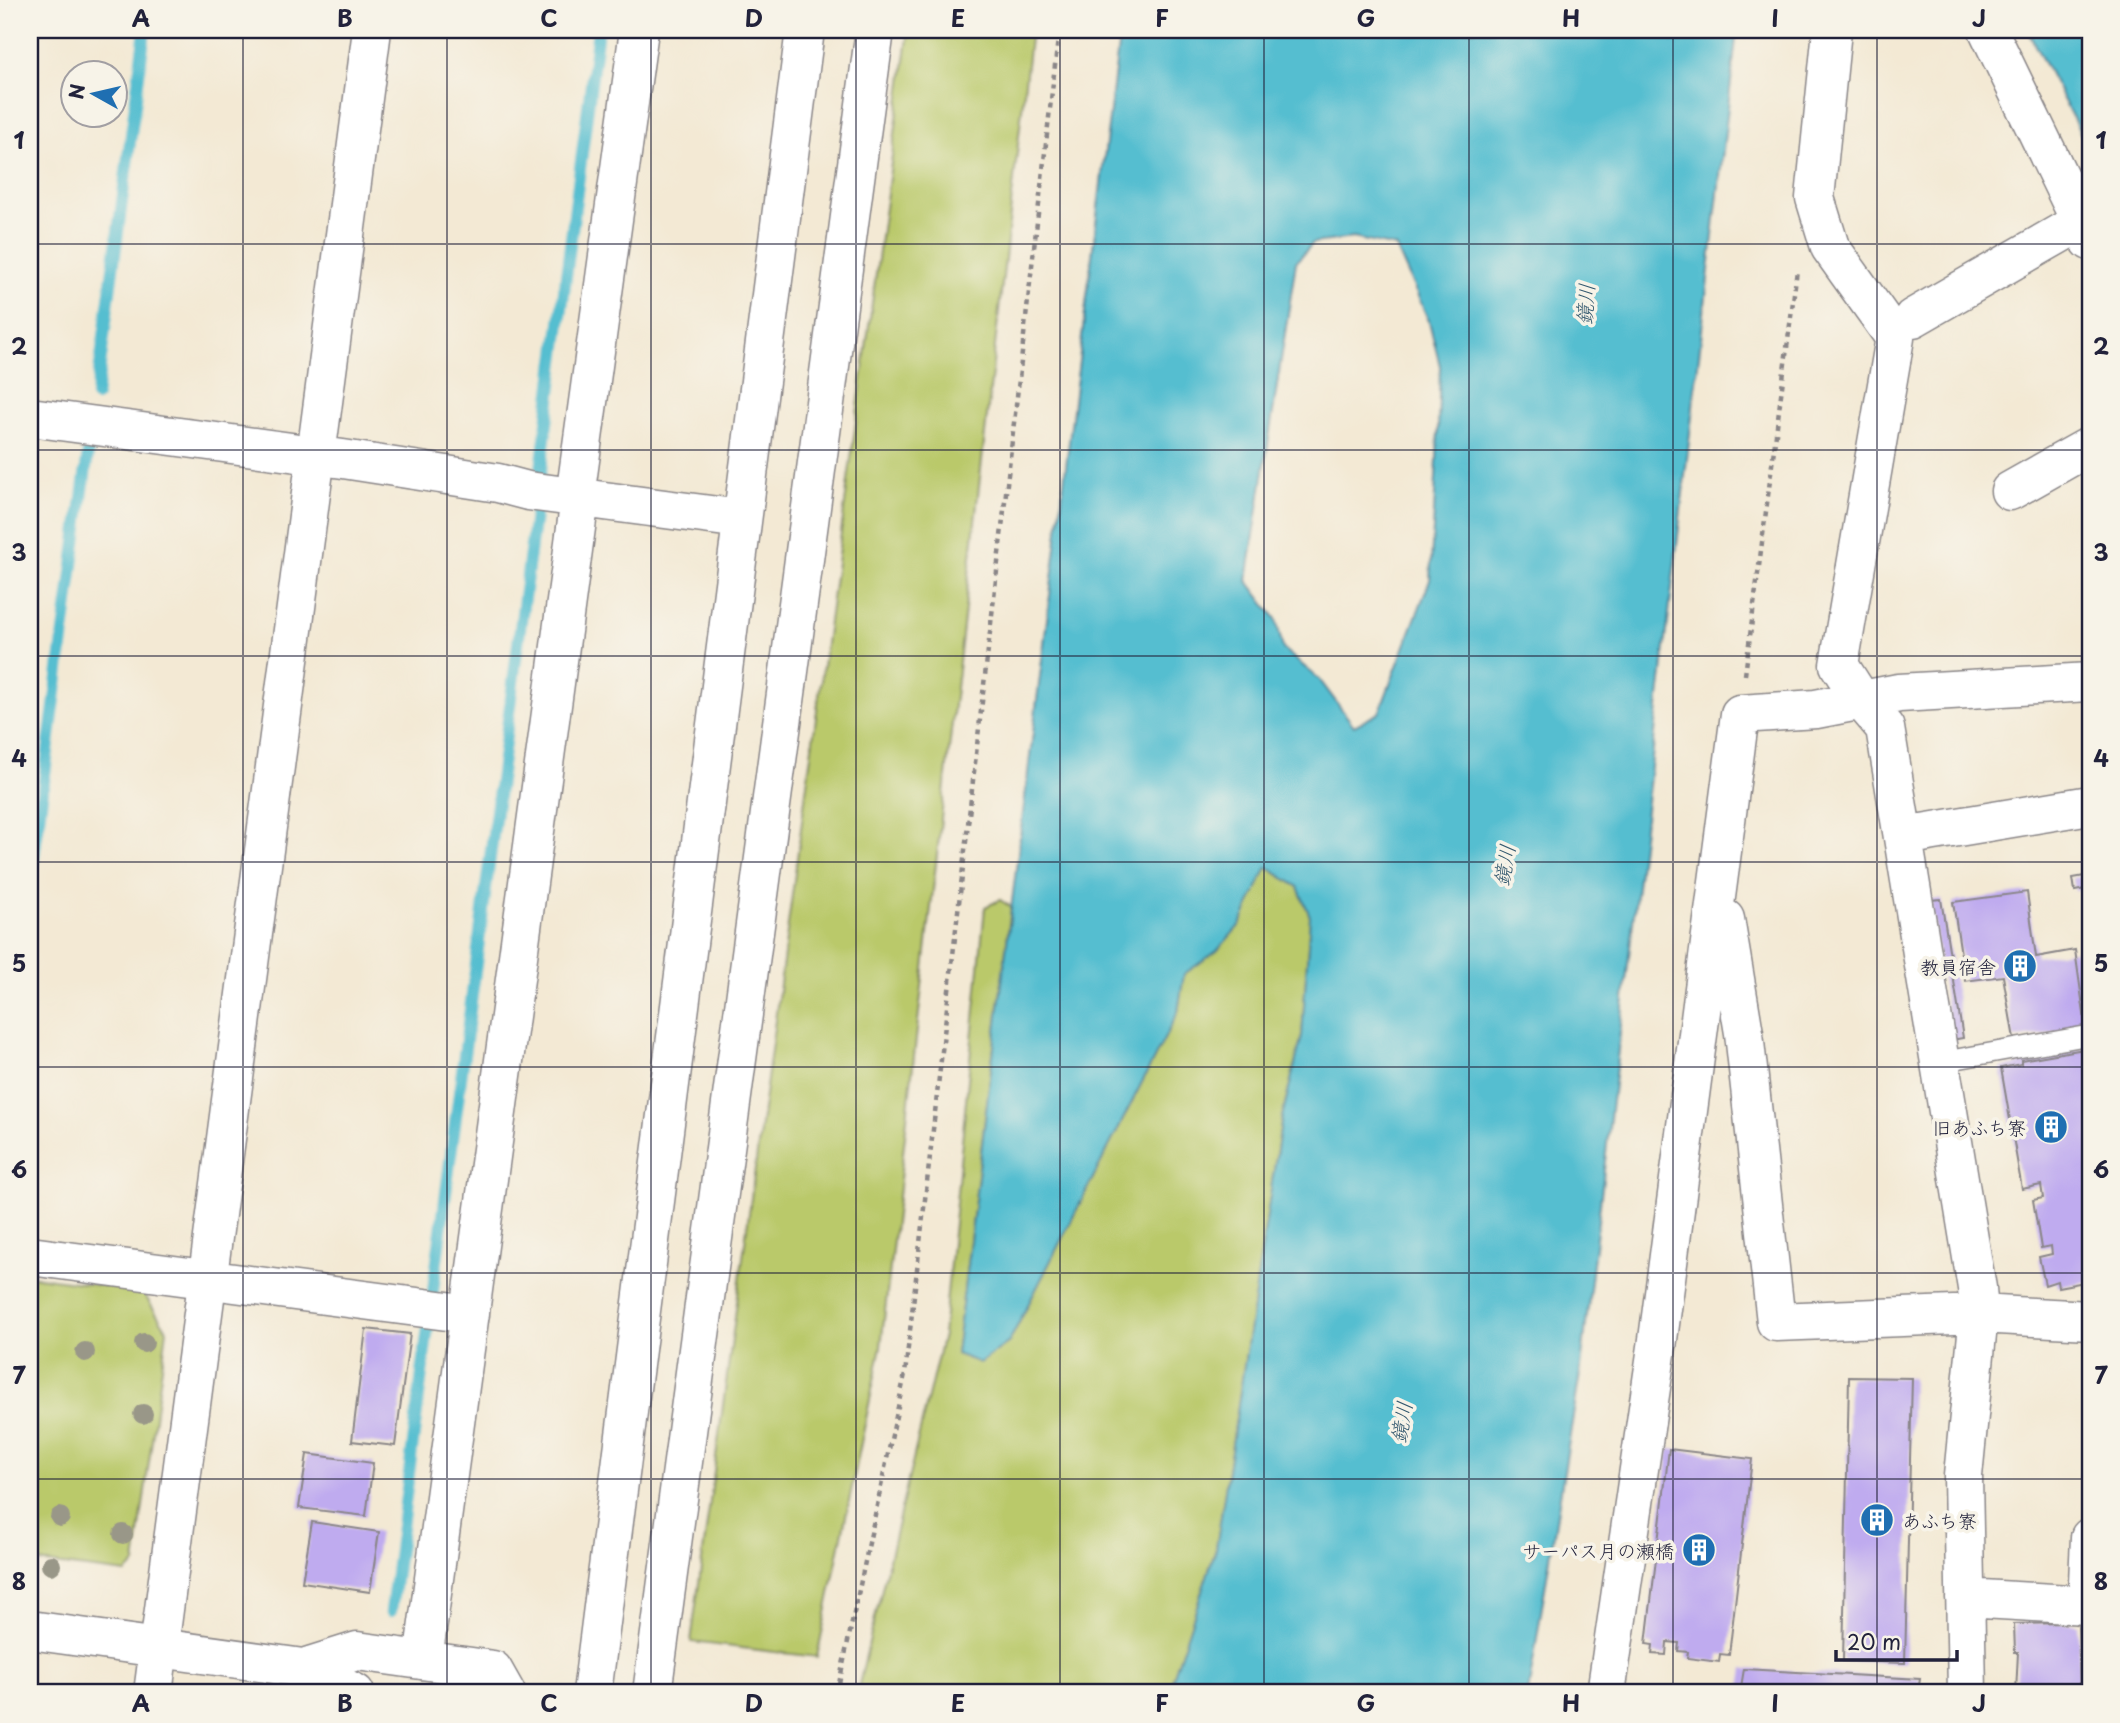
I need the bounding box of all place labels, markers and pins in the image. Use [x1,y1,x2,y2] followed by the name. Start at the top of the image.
[2001,947,2039,985] building icon: 教員宿舎
[1920,952,1996,980] place label: 教員宿舎
[2032,1108,2070,1146] building icon: 旧あふち寮
[1932,1113,2026,1141] place label: 旧あふち寮
[1858,1501,1896,1539] building icon: あふち寮
[1902,1506,1977,1534] place label: あふち寮
[1680,1531,1718,1569] building icon: サーパス月の瀬橋
[1522,1536,1674,1564] place label: サーパス月の瀬橋

